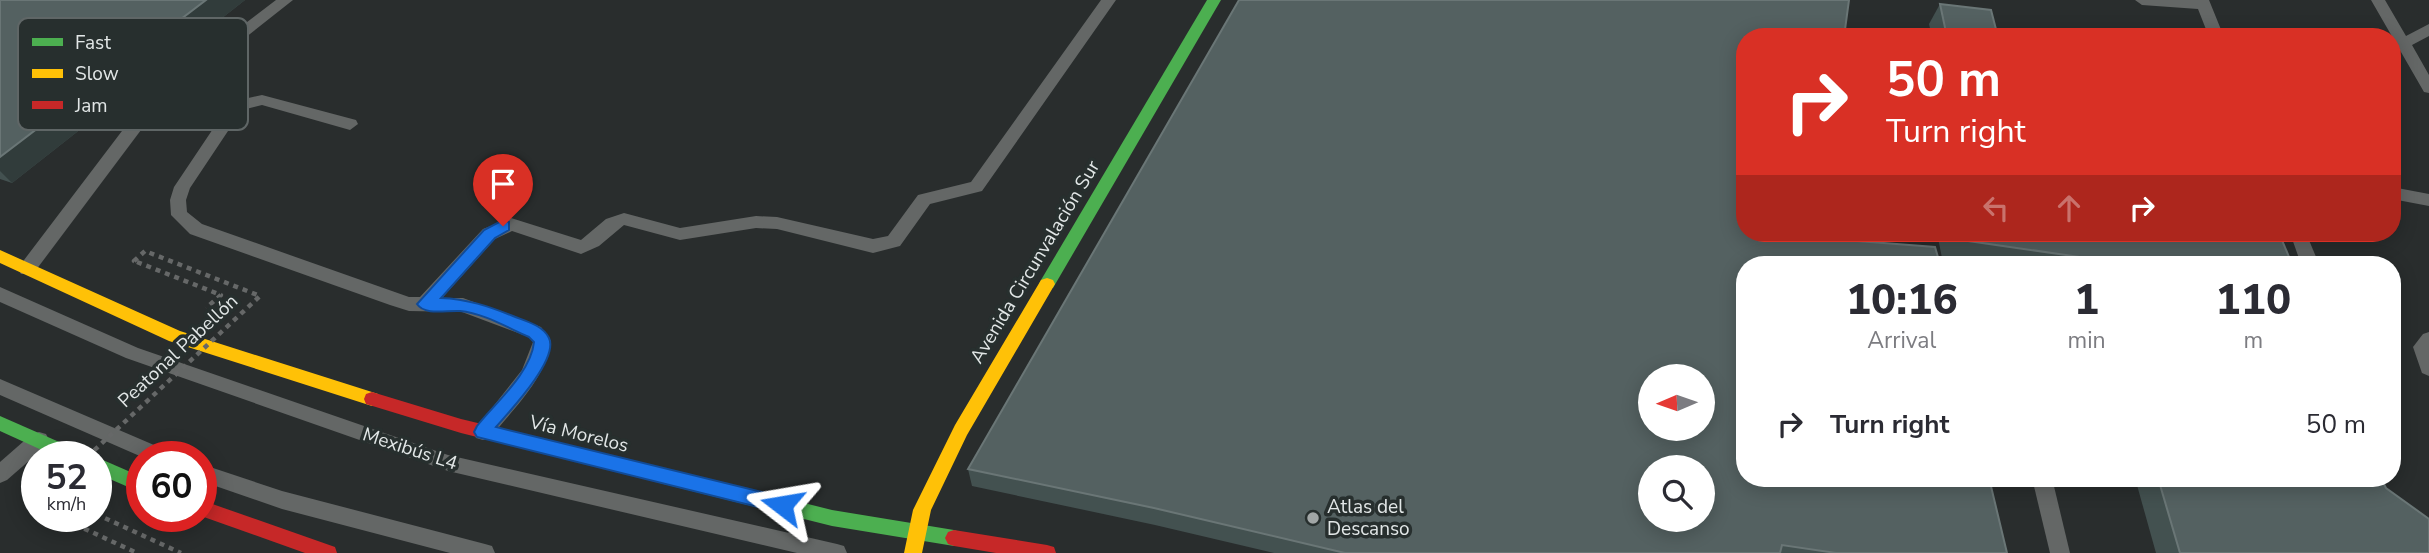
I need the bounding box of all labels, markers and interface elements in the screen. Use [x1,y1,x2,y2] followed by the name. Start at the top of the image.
[18,18,248,130] legend
[75,30,111,56] text: Fast
[1886,46,2001,113] text: 50 m
[1771,56,1862,147] icon: right
[75,61,119,87] text: Slow
[74,93,108,119] text: Jam
[1886,110,2026,153] text: Turn right
[473,154,533,226] pin
[964,156,1106,368] street label: Avenida Circunvalación Sur
[484,165,522,203] icon: arrive
[1977,189,2015,227] icon: left
[2050,189,2088,227] icon: ahead
[2123,189,2161,227] icon: right
[1846,272,1958,329] text: 10:16
[2074,272,2099,329] text: 1
[2216,272,2291,329] text: 110
[112,288,244,414] street label: Peatonal Pabellón
[1867,325,1936,356] text: Arrival
[2068,325,2106,356] text: min
[2243,325,2263,356] text: m
[1638,364,1715,441] north arrow
[1638,364,1715,532] map controls
[1771,405,1809,443] icon: right
[1830,407,1949,442] text: Turn right
[2306,407,2366,442] text: 50 m
[526,409,631,459] street label: Vía Morelos
[359,421,461,477] street label: Mexibús L4
[126,441,217,532] speed limit sign: 60
[45,454,88,501] text: 52
[1638,455,1715,532] button: search
[745,468,819,542] position arrow
[47,492,86,516] text: km/h
[1327,494,1410,542] place label: Atlas del Descanso
[1305,510,1321,526] marker: Atlas del Descanso

